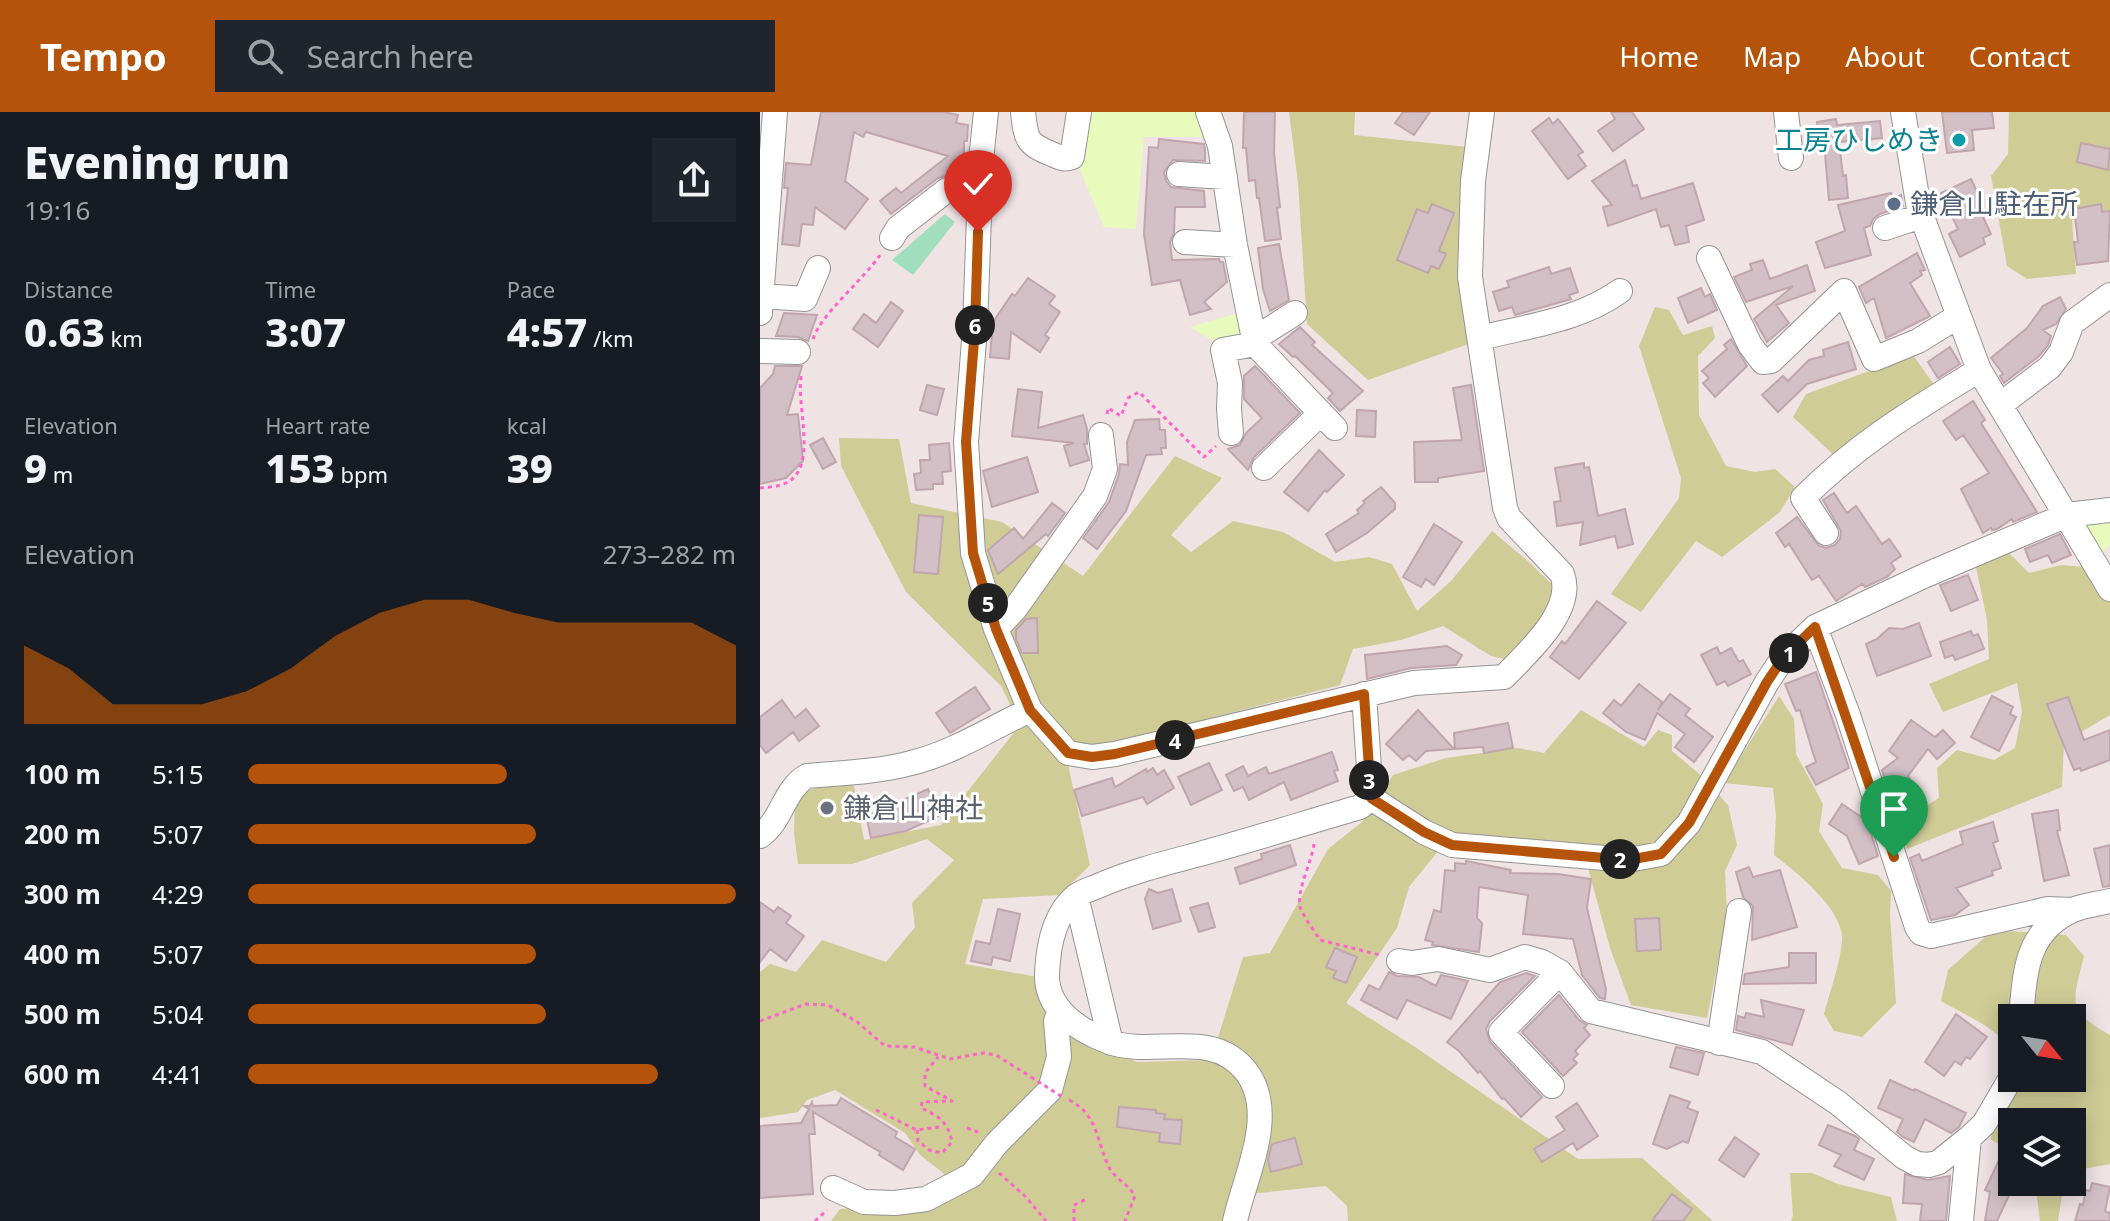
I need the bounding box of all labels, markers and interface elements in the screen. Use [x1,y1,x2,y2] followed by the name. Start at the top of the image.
[215,20,775,92] search box
[40,30,167,82] text: Tempo
[243,34,287,78] icon: search
[307,36,474,77] text: Search here
[1619,37,1699,75] text: Home
[1743,37,1801,75] text: Map
[1845,37,1925,75] text: About
[1969,37,2070,75] text: Contact
[1775,120,1943,158] place label: 工房ひしめき
[1950,131,1968,149] marker: 工房ひしめき
[24,132,290,192] text: Evening run
[652,138,736,222] button: share
[944,150,1012,232] pin
[956,162,1000,206] icon: check
[1910,184,2078,222] place label: 鎌倉山駐在所
[24,192,90,228] text: 19:16
[1885,195,1903,213] marker: 鎌倉山駐在所
[24,274,113,304] text: Distance
[265,274,316,304] text: Time
[507,274,555,304] text: Pace
[24,304,105,359] text: 0.63
[265,304,346,359] text: 3:07
[507,304,587,359] text: 4:57
[955,305,995,345] pin: 6
[969,310,981,340] text: 6
[105,323,143,353] text: km
[587,323,634,353] text: /km
[24,410,118,440] text: Elevation
[265,410,370,440] text: Heart rate
[507,410,547,440] text: kcal
[24,440,47,495] text: 9
[265,440,335,495] text: 153
[507,440,553,495] text: 39
[47,459,73,489] text: m
[335,459,388,489] text: bpm
[24,536,135,572] text: Elevation
[603,536,736,572] text: 273–282 m
[968,583,1008,623] pin: 5
[982,588,994,618] text: 5
[1769,633,1809,673] pin: 1
[1783,638,1795,668] text: 1
[1155,720,1195,760] pin: 4
[1169,725,1181,755] text: 4
[24,756,101,792] text: 100 m
[152,756,204,792] text: 5:15
[1349,760,1389,800] pin: 3
[1363,765,1375,795] text: 3
[1860,775,1928,857] pin
[1872,787,1916,831] icon: arrive
[843,788,983,826] place label: 鎌倉山神社
[818,799,836,817] marker: 鎌倉山神社
[24,816,101,852] text: 200 m
[152,816,204,852] text: 5:07
[1600,839,1640,879] pin: 2
[1614,844,1626,874] text: 2
[24,876,101,912] text: 300 m
[152,876,204,912] text: 4:29
[24,936,101,972] text: 400 m
[152,936,204,972] text: 5:07
[24,996,101,1032] text: 500 m
[152,996,204,1032] text: 5:04
[1998,1004,2086,1092] north arrow
[1998,1004,2086,1196] map controls
[24,1056,101,1092] text: 600 m
[152,1056,204,1092] text: 4:41
[1998,1108,2086,1196] button: layers

